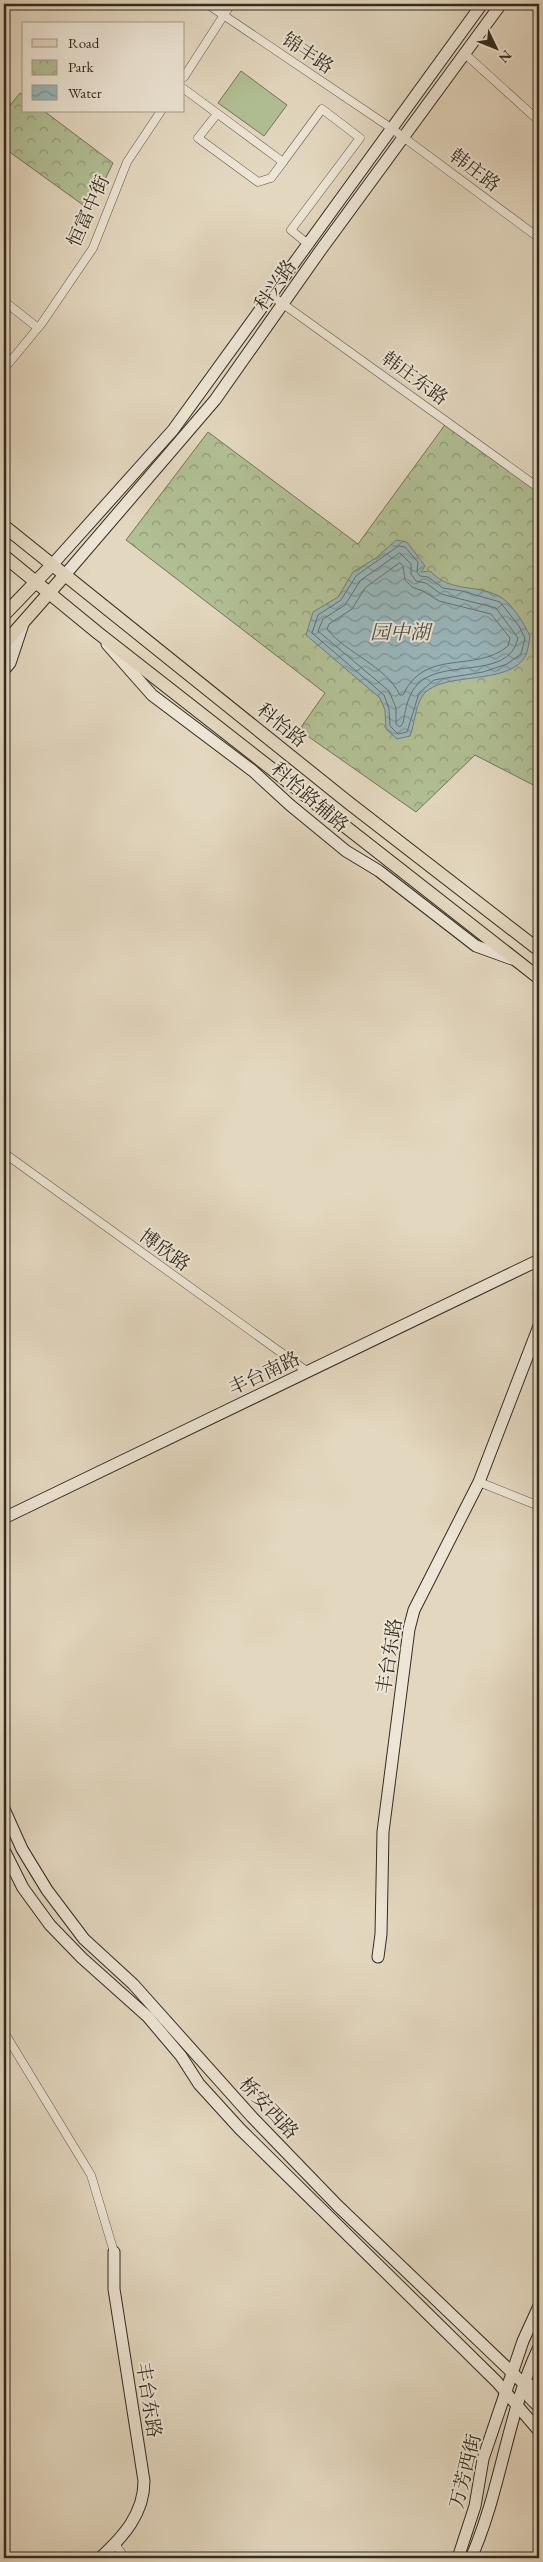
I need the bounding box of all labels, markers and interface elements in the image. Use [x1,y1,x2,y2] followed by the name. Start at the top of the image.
[22,22,185,112] legend
[470,22,520,72] north arrow
[277,27,339,79] street label: 锦丰路
[68,33,100,52] text: Road
[495,47,516,68] text: N
[68,57,95,76] text: Park
[68,83,102,102] text: Water
[445,143,505,197] street label: 韩庄路
[61,171,115,251] street label: 恒富中街
[248,254,302,316] street label: 科兴路
[377,346,453,410] street label: 韩庄东路
[370,619,433,645] water label: 园中湖
[252,697,312,753] street label: 科怡路
[266,756,354,838] street label: 科怡路辅路
[135,1223,195,1277] street label: 博欣路
[224,1346,304,1400] street label: 丰台南路
[371,1617,407,1695] street label: 丰台东路
[234,2072,304,2144] street label: 桥安西路
[131,2361,167,2439] street label: 丰台东路
[444,2431,486,2511] street label: 万芳西街

